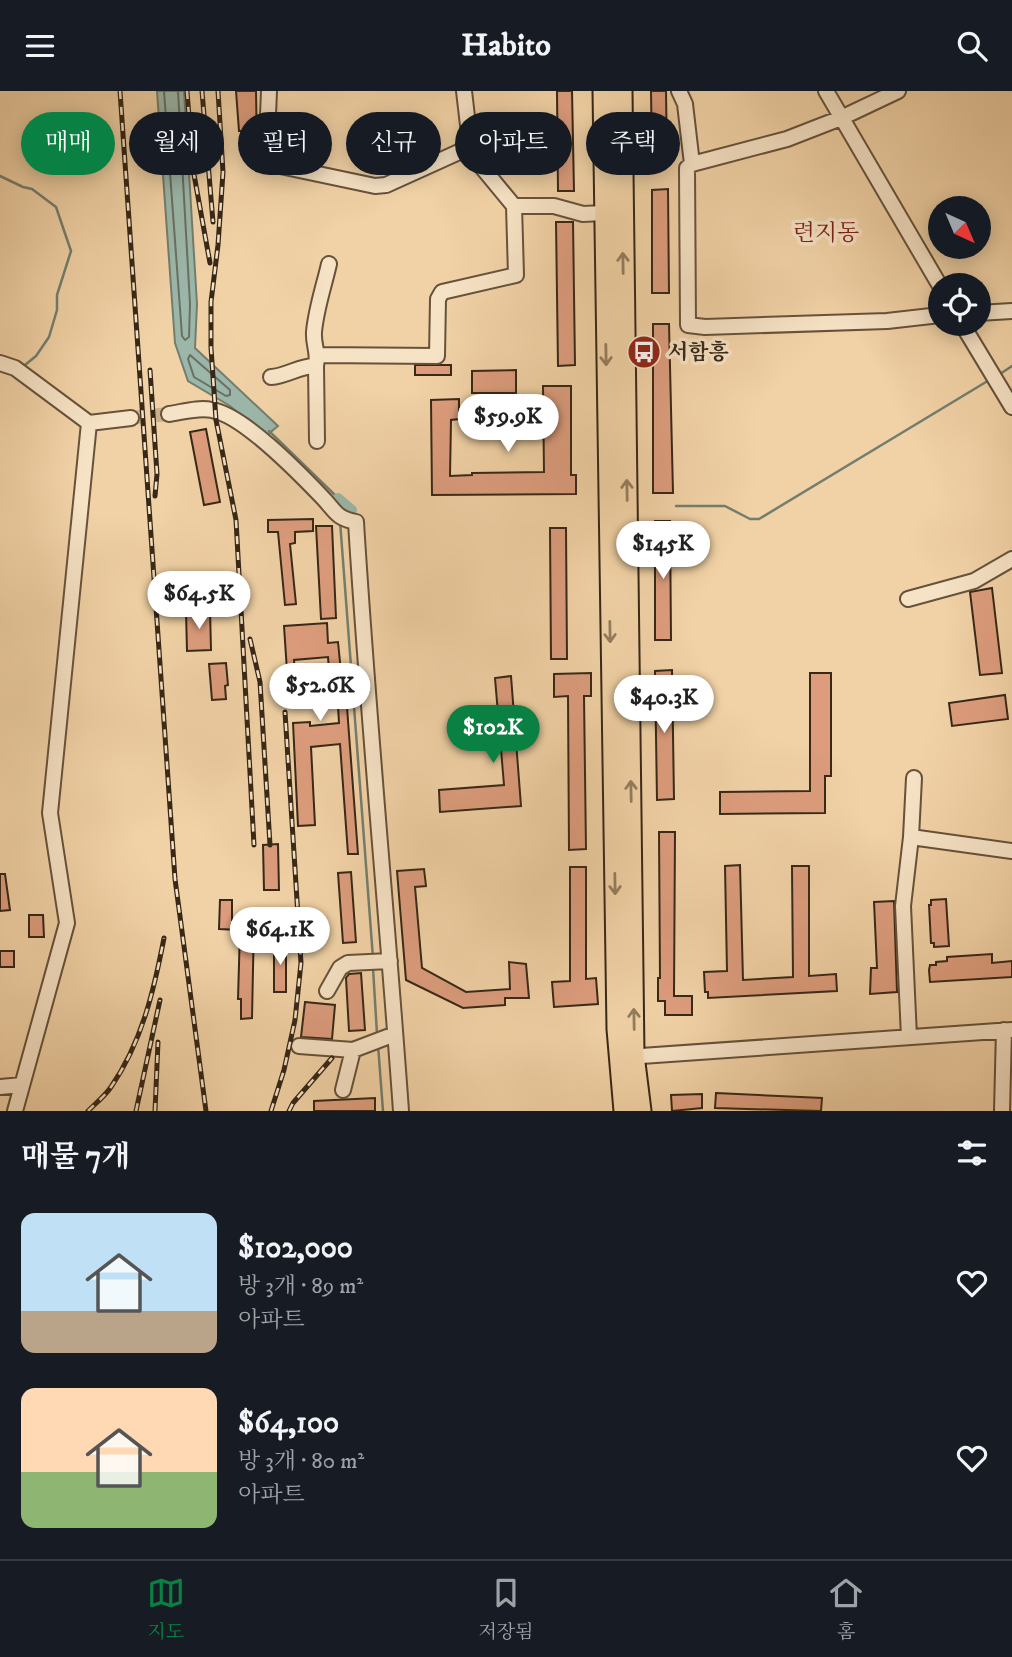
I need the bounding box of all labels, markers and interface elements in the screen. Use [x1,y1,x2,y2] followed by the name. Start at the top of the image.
[461,26,551,66] text: Habito
[21,27,59,65] icon: menu
[953,27,991,65] icon: search
[21,112,115,175] chip: 매매
[129,112,224,175] chip: 월세
[238,112,332,175] chip: 필터
[346,112,441,175] chip: 신규
[455,112,572,175] chip: 아파트
[586,112,680,175] chip: 주택
[928,196,990,259] north arrow
[928,196,991,336] map controls
[793,219,859,248] district label: 련지동
[616,251,630,274] one-way arrow
[928,273,991,336] button: locate
[625,333,663,371] bus stop icon: 서함흥
[668,340,729,366] place label: 서함흥
[599,343,613,366] one-way arrow
[451,395,565,454] pin: $59.9K
[474,402,542,431] text: $59.9K
[620,479,633,502] one-way arrow
[614,521,712,581] pin: $145K
[632,529,694,558] text: $145K
[142,571,256,631] pin: $64.5K
[163,579,235,608] text: $64.5K
[604,620,617,643] one-way arrow
[263,663,377,723] pin: $52.6K
[285,671,355,700] text: $52.6K
[607,675,721,735] pin: $40.3K
[630,683,698,712] text: $40.3K
[444,705,542,765] pin: $102K
[463,713,523,742] text: $102K
[624,780,638,803] one-way arrow
[608,872,621,895] one-way arrow
[223,907,337,967] pin: $64.1K
[246,915,314,944] text: $64.1K
[627,1007,641,1030] one-way arrow
[953,1134,991,1172] icon: filters
[21,1139,130,1176] text: 매물 7개
[238,1230,353,1267] text: $102,000
[77,1241,161,1325] icon: home
[953,1264,991,1302] icon: heart
[238,1272,363,1301] text: 방 3개 · 89 m²
[238,1306,305,1335] text: 아파트
[238,1405,339,1442] text: $64,100
[77,1416,161,1500] icon: home
[953,1439,991,1477] icon: heart
[238,1447,364,1476] text: 방 3개 · 80 m²
[238,1481,305,1510] text: 아파트
[147,1574,185,1644] tab: 지도
[478,1574,534,1644] tab: 저장됨
[827,1574,865,1644] tab: 홈

